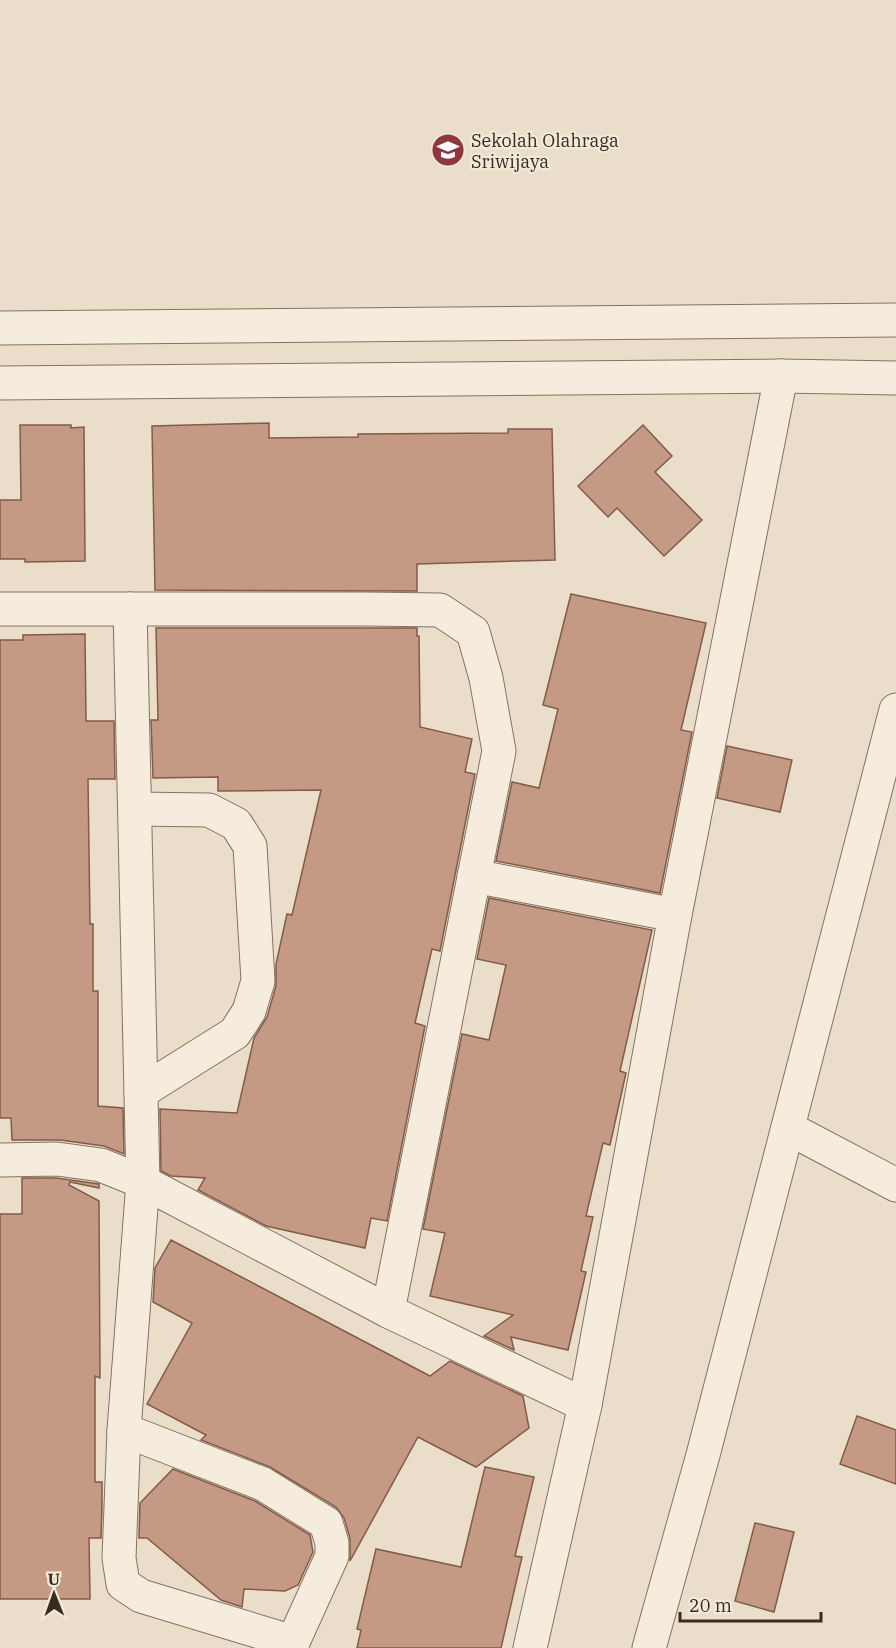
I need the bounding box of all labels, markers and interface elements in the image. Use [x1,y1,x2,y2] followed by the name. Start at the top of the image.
[471,129,619,173] place label: Sekolah Olahraga Sriwijaya
[430,132,466,168] school or university icon: Sekolah Olahraga Sriwijaya
[24,1564,84,1624] north arrow
[47,1569,60,1589] text: U
[680,1585,821,1623] scale bar
[689,1594,732,1617] text: 20 m

